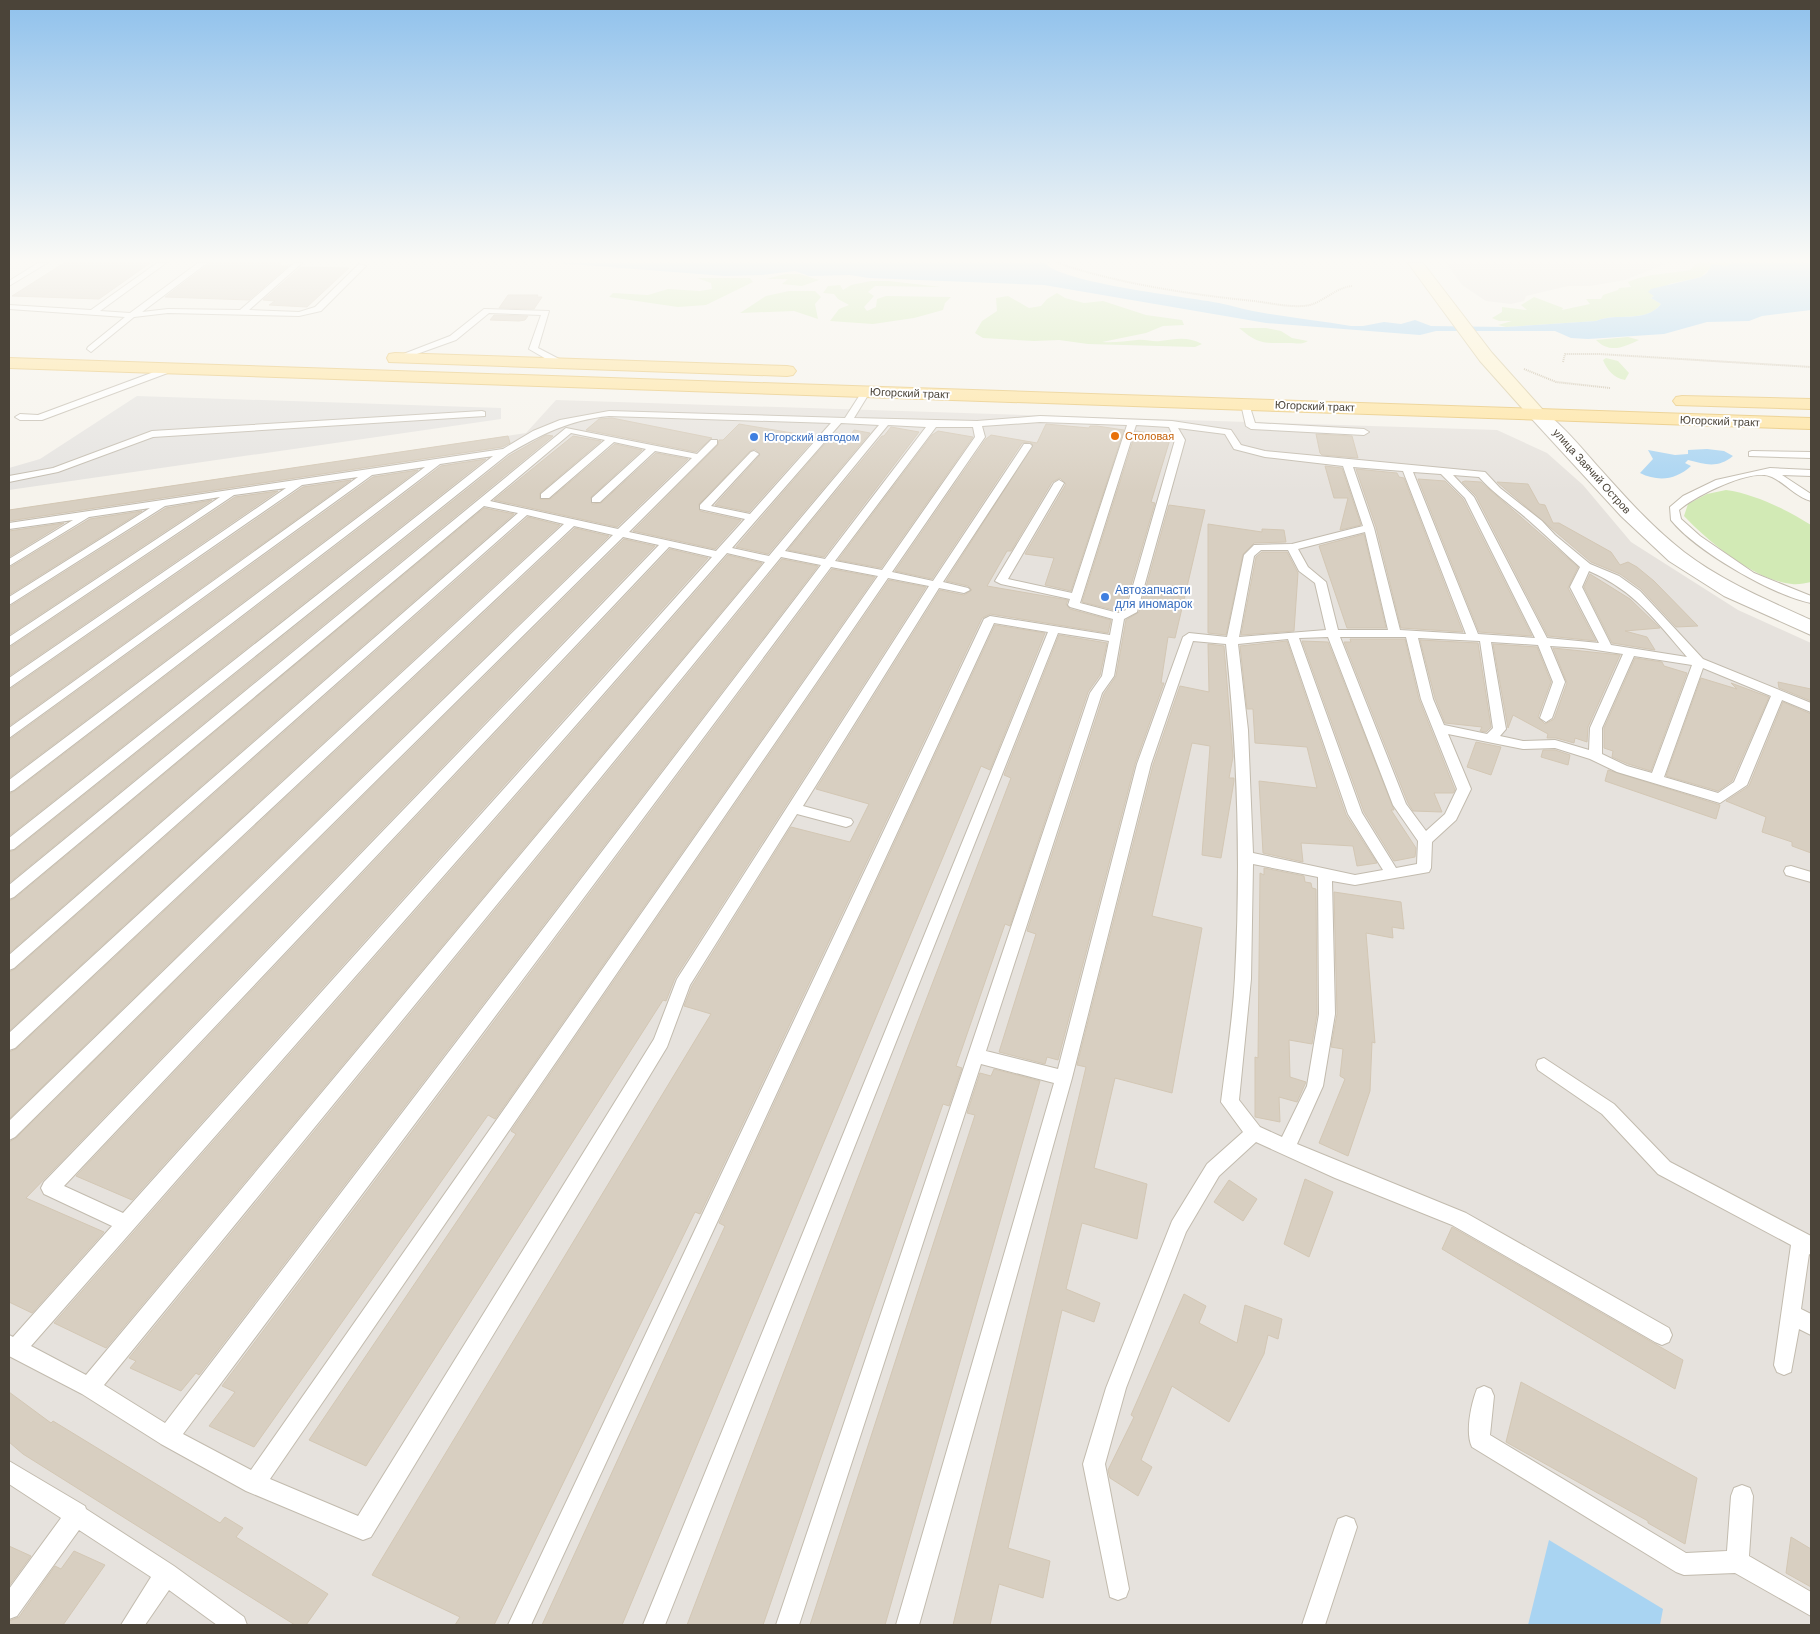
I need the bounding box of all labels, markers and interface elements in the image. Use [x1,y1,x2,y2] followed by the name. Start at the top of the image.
[870,386,950,400] street label: Югорский тракт
[1275,399,1355,413] street label: Югорский тракт
[1680,414,1760,428] street label: Югорский тракт
[1551,426,1633,516] street label: улица Заячий Остров
[1109,430,1121,442] marker: Столовая
[1125,430,1174,442] place label: Столовая
[748,431,760,443] marker: Югорский автодом
[764,431,859,443] place label: Югорский автодом
[1115,583,1193,611] place label: Автозапчасти для иномарок
[1099,591,1111,603] marker: Автозапчасти для иномарок

